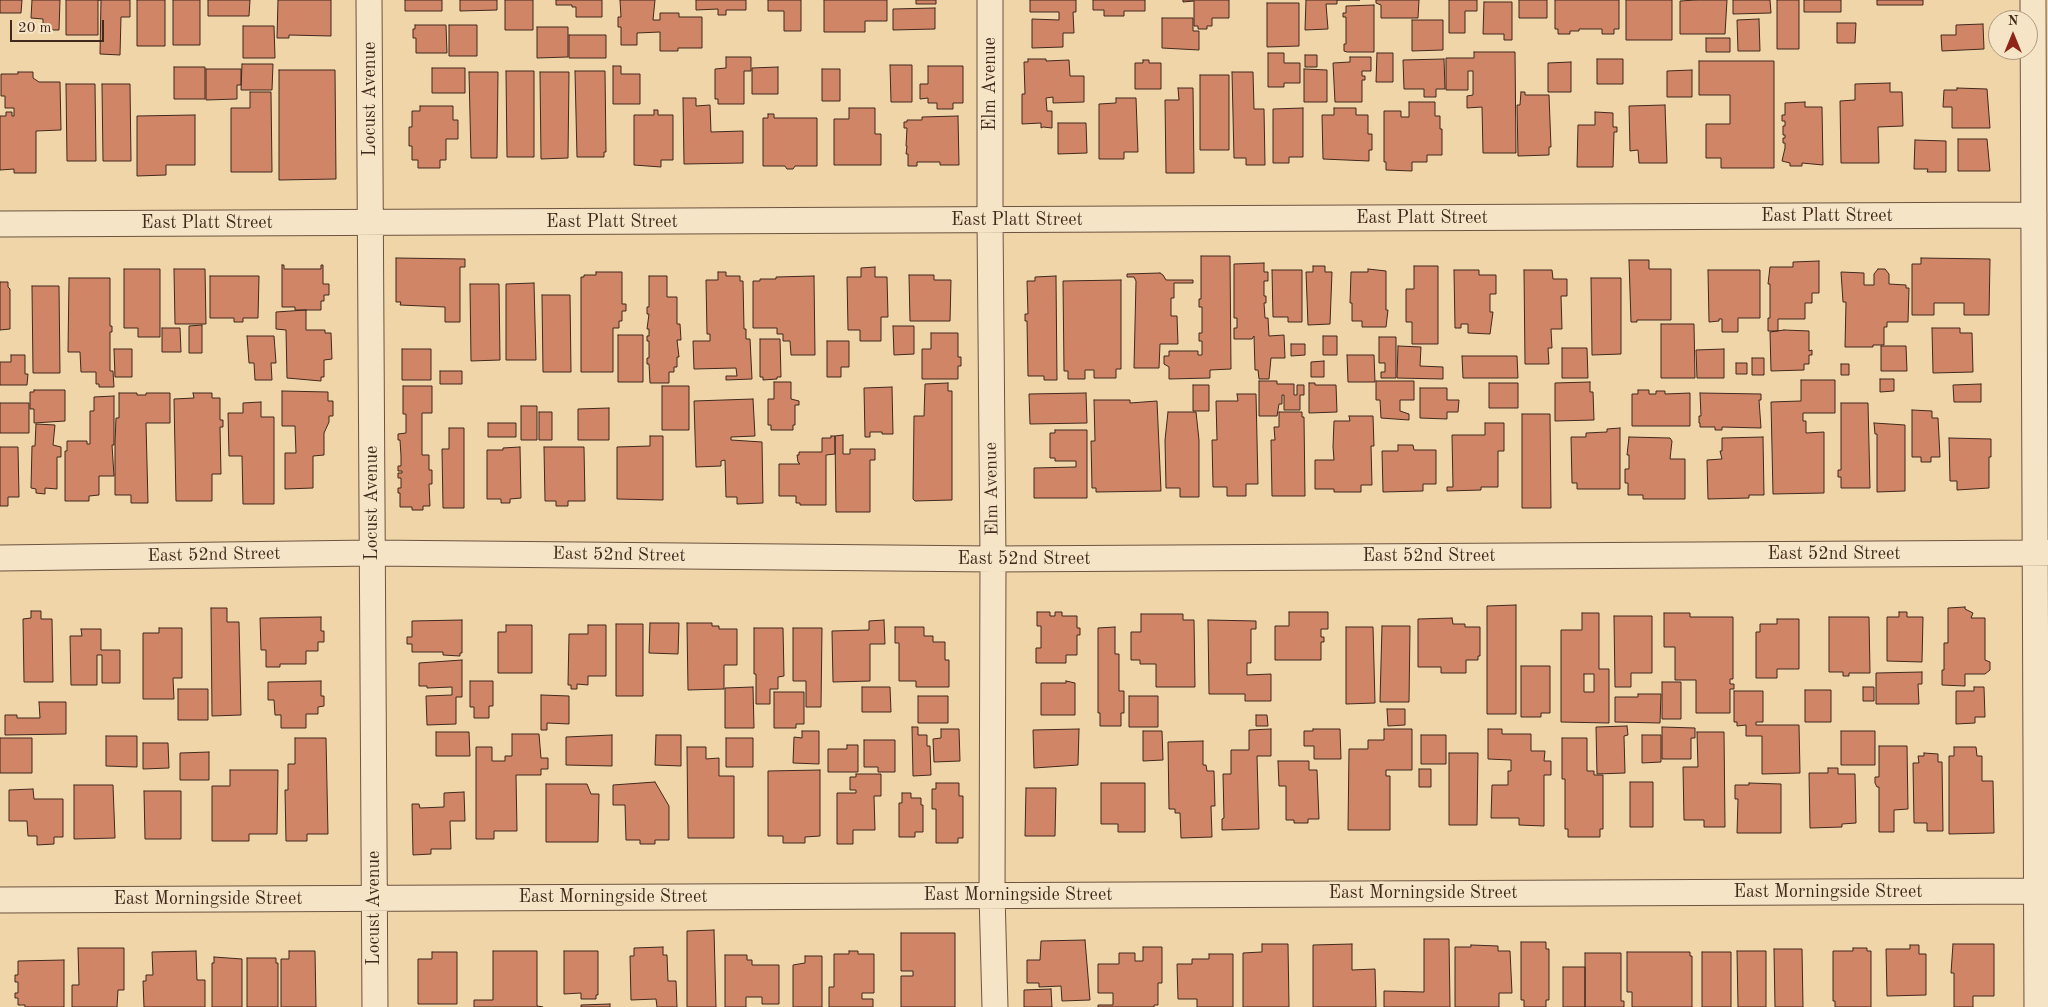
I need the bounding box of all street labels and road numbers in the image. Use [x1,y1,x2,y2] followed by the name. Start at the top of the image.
[979,37,1001,131] street label: Elm Avenue
[359,42,381,156] street label: Locust Avenue
[1761,205,1893,227] street label: East Platt Street
[1356,207,1488,229] street label: East Platt Street
[951,209,1083,231] street label: East Platt Street
[546,211,678,233] street label: East Platt Street
[141,212,273,234] street label: East Platt Street
[980,442,1004,536] street label: Elm Avenue
[361,446,383,560] street label: Locust Avenue
[147,543,281,567] street label: East 52nd Street
[552,543,686,567] street label: East 52nd Street
[1767,543,1901,565] street label: East 52nd Street
[1362,545,1496,567] street label: East 52nd Street
[957,548,1091,570] street label: East 52nd Street
[363,851,385,965] street label: Locust Avenue
[1734,881,1922,903] street label: East Morningside Street
[1329,882,1517,904] street label: East Morningside Street
[924,884,1112,906] street label: East Morningside Street
[519,886,707,908] street label: East Morningside Street
[114,888,302,910] street label: East Morningside Street

